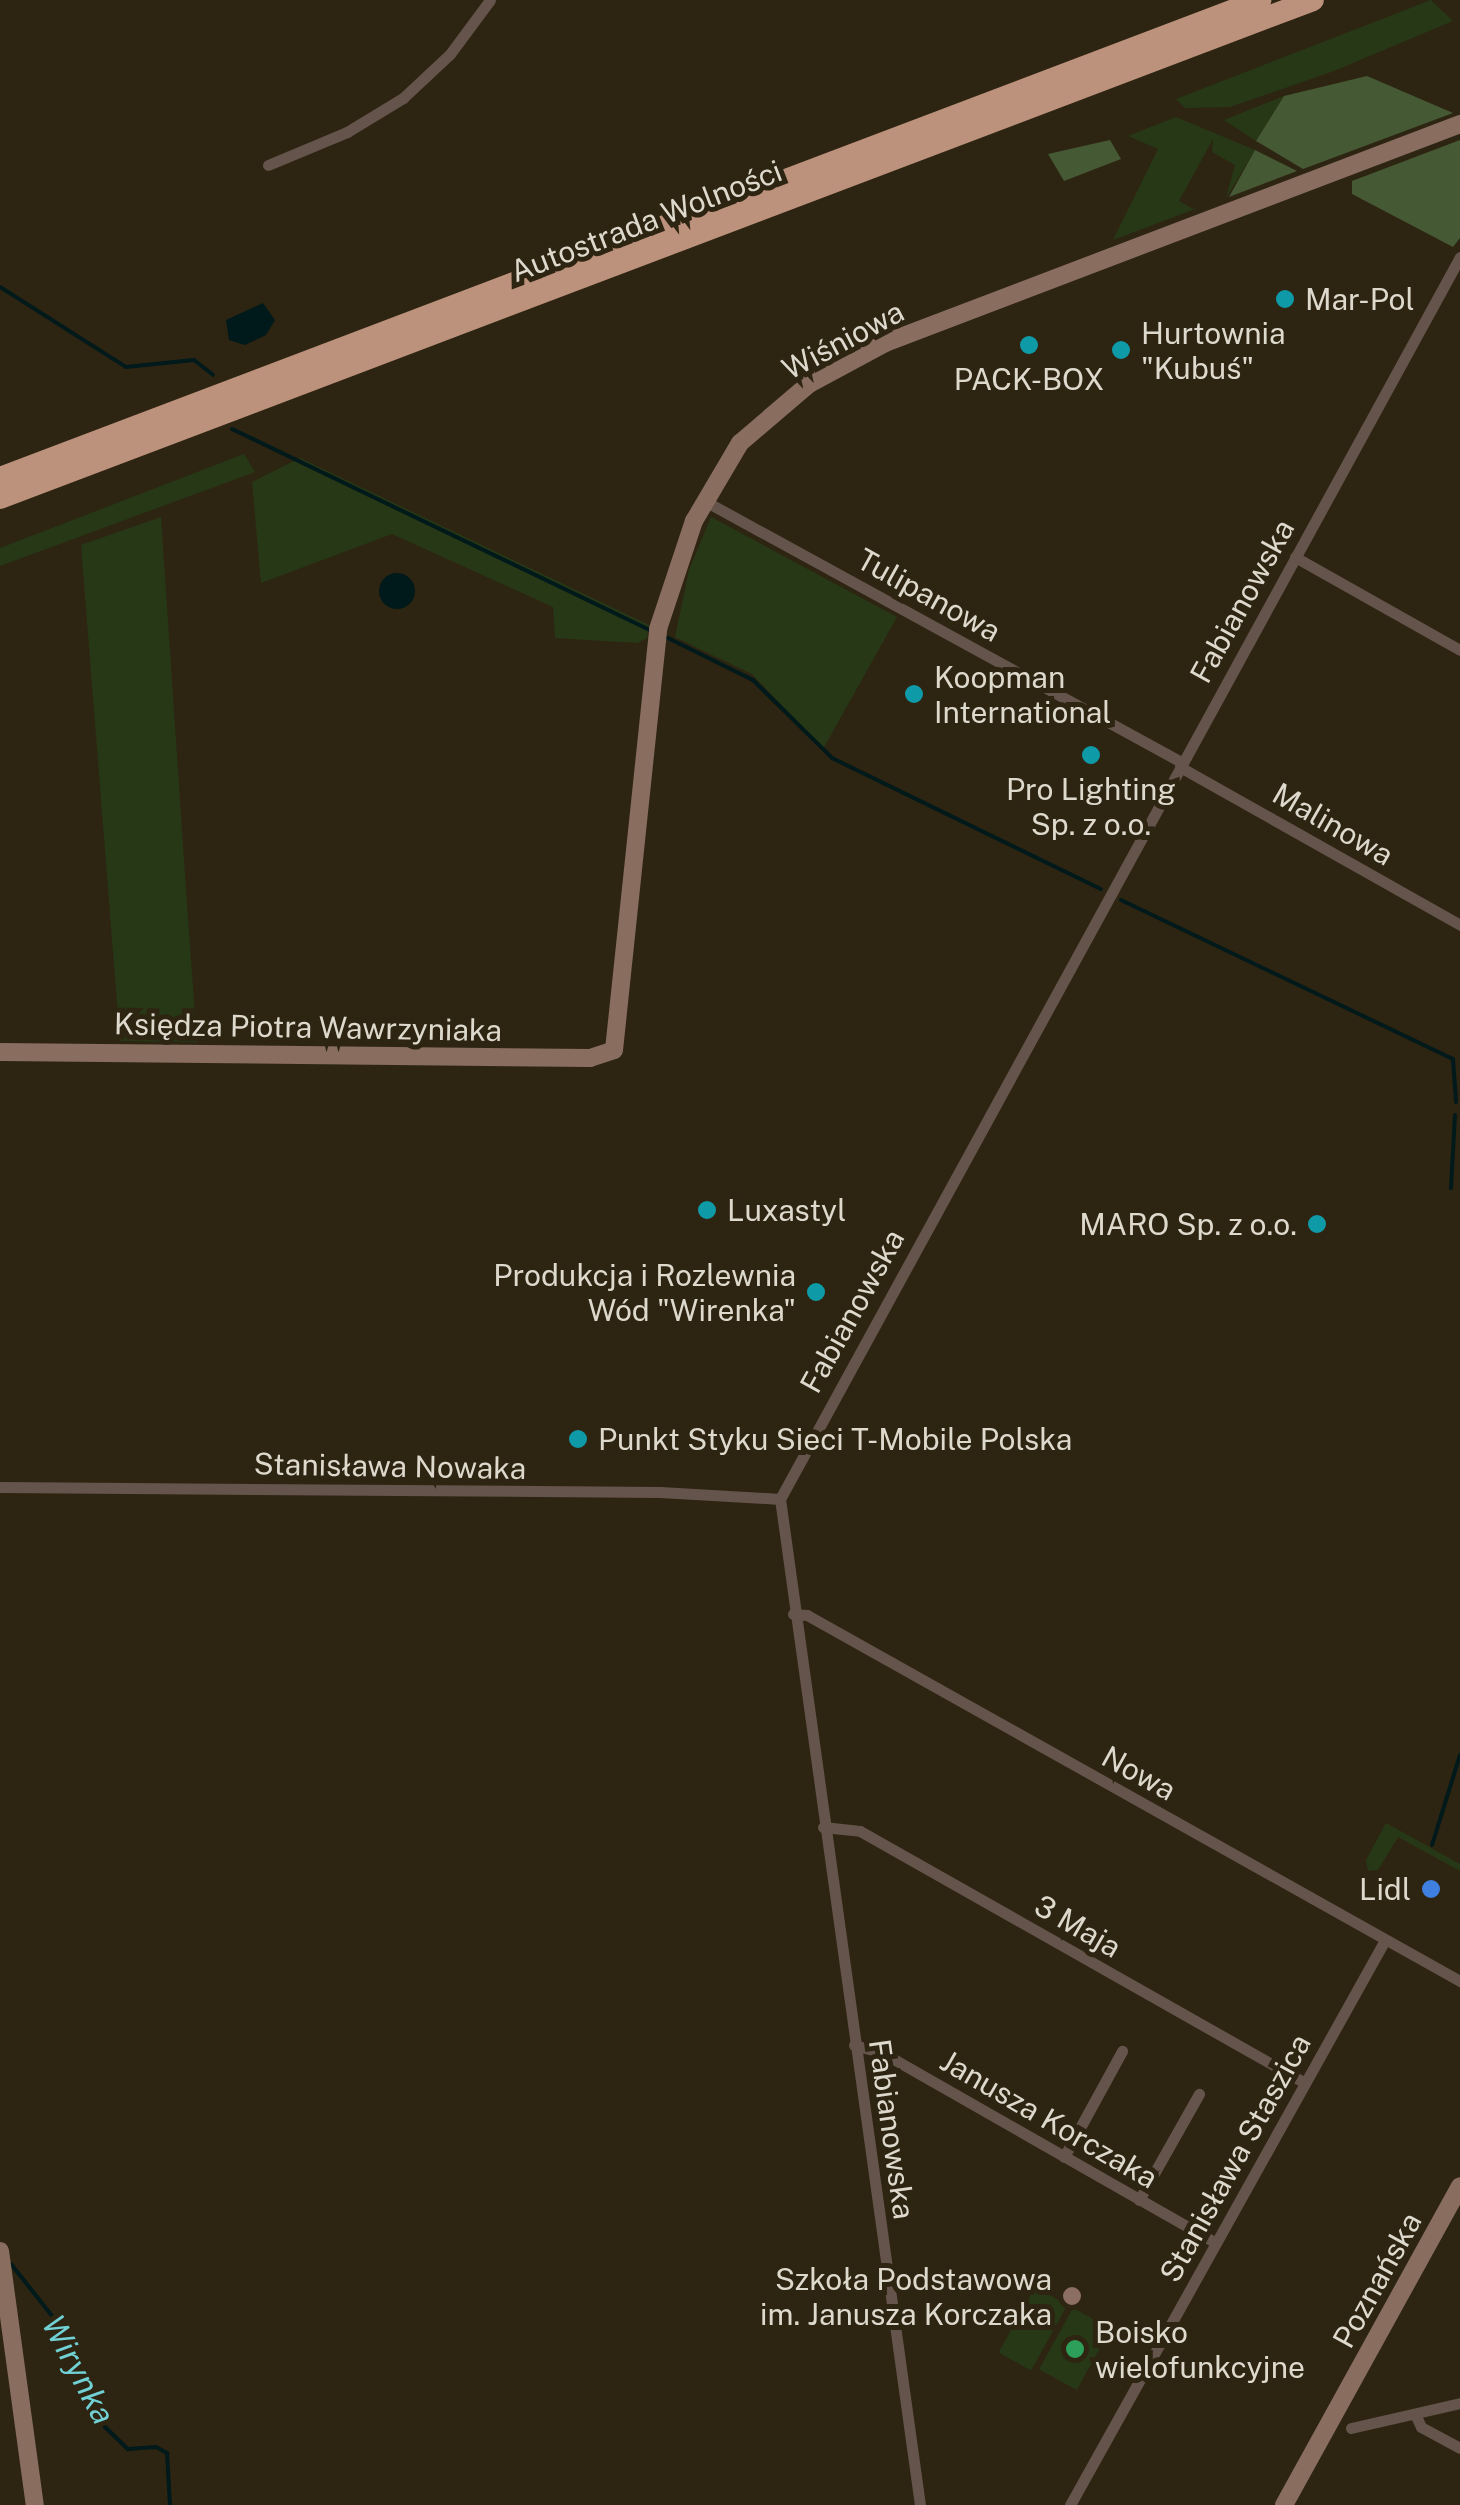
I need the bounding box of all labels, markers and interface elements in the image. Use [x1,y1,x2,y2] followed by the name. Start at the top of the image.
[505,152,787,290] street label: Autostrada Wolności
[1305,281,1415,317] place label: Mar-Pol
[1274,288,1296,310] marker: Mar-Pol
[776,293,910,387] street label: Wiśniowa
[1141,315,1286,386] place label: Hurtownia "Kubuś"
[1018,334,1040,356] marker: PACK-BOX
[1110,339,1132,361] marker: Hurtownia "Kubuś"
[954,361,1104,397] place label: PACK-BOX
[1182,513,1302,689] street label: Fabianowska
[851,541,1007,649] street label: Tulipanowa
[934,659,1111,730] place label: Koopman International
[903,683,925,705] marker: Koopman International
[1080,744,1102,766] marker: Pro Lighting Sp. z o.o.
[1006,771,1176,842] place label: Pro Lighting Sp. z o.o.
[1266,775,1400,873] street label: Malinowa
[113,1006,503,1048] street label: Księdza Piotra Wawrzyniaka
[727,1192,846,1228] place label: Luxastyl
[696,1199,718,1221] marker: Luxastyl
[1079,1206,1297,1242] place label: MARO Sp. z o.o.
[1306,1213,1328,1235] marker: MARO Sp. z o.o.
[792,1223,912,1399] street label: Fabianowska
[493,1257,796,1328] place label: Produkcja i Rozlewnia Wód "Wirenka"
[805,1281,827,1303] marker: Produkcja i Rozlewnia Wód "Wirenka"
[598,1421,1072,1457] place label: Punkt Styku Sieci T-Mobile Polska
[567,1428,589,1450] marker: Punkt Styku Sieci T-Mobile Polska
[253,1446,527,1486] street label: Stanisława Nowaka
[1096,1738,1182,1808] street label: Nowa
[1359,1871,1411,1907] place label: Lidl
[1420,1878,1442,1900] marker: Lidl
[1028,1887,1128,1965] street label: 3 Maja
[1152,2028,1318,2288] street label: Stanisława Staszica
[862,2037,922,2221] street label: Fabianowska
[934,2042,1164,2196] street label: Janusza Korczaka
[1325,2206,1429,2354] street label: Poznańska
[760,2261,1052,2332] place label: Szkoła Podstawowa im. Janusza Korczaka
[1061,2285,1083,2307] marker: Szkoła Podstawowa im. Janusza Korczaka
[33,2309,123,2431] water label: Wirynka
[1095,2314,1305,2384] place label: Boisko wielofunkcyjne
[1064,2338,1086,2360] marker: Boisko wielofunkcyjne

